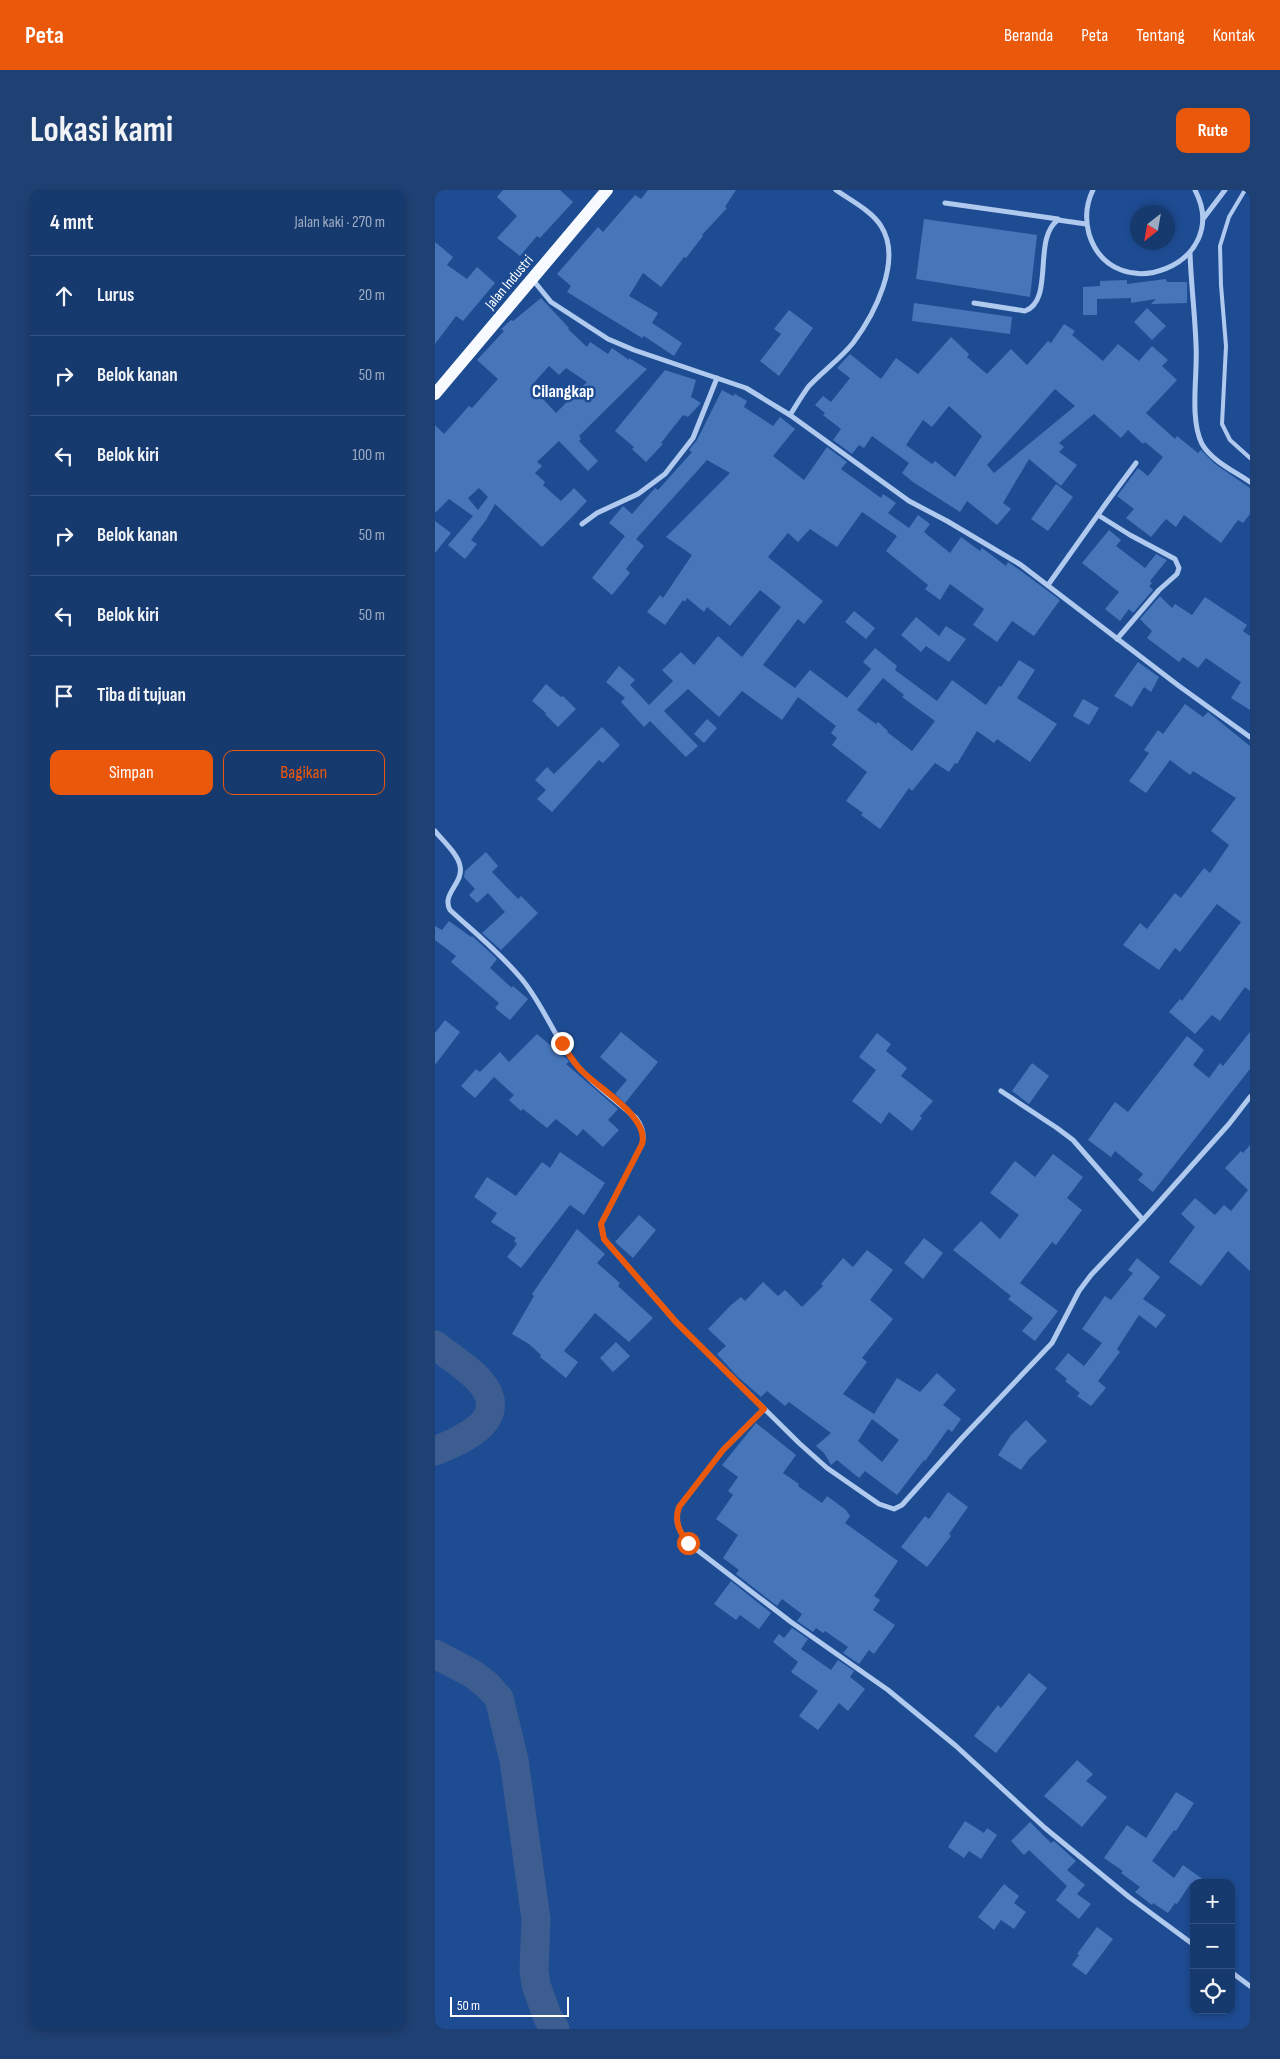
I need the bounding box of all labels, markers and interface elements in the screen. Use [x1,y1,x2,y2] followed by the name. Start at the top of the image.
[25,21,64,50] text: Peta
[1004,25,1053,46] text: Beranda
[1081,25,1108,46] text: Peta
[1136,25,1185,46] text: Tentang
[1213,25,1255,46] text: Kontak
[1176,108,1250,153] button: Rute
[30,109,173,152] text: Lokasi kami
[1130,205,1175,250] north arrow
[50,210,93,235] text: 4 mnt
[294,213,385,232] text: Jalan kaki · 270 m
[480,251,538,314] street label: Jalan Industri
[50,282,78,310] icon: ahead
[97,284,134,307] text: Lurus
[358,286,385,305] text: 20 m
[50,362,78,390] icon: right
[97,364,178,387] text: Belok kanan
[359,366,385,385] text: 50 m
[532,381,594,402] district label: Cilangkap
[50,442,78,470] icon: left
[97,444,159,467] text: Belok kiri
[352,446,385,465] text: 100 m
[50,522,78,550] icon: right
[97,524,178,547] text: Belok kanan
[359,526,385,545] text: 50 m
[50,602,78,630] icon: left
[97,604,159,627] text: Belok kiri
[359,606,385,625] text: 50 m
[50,682,78,710] icon: arrive
[97,684,186,707] text: Tiba di tujuan
[50,750,213,795] button: Simpan
[223,750,385,795] button: Bagikan
[551,1032,574,1055] route end
[677,1532,700,1555] route start
[1190,1879,1235,2014] map controls
[1190,1879,1235,1924] button: +
[1190,1924,1235,1969] button: −
[1190,1969,1235,2014] button: locate
[450,1994,569,2017] scale bar
[457,1997,480,2014] text: 50 m

